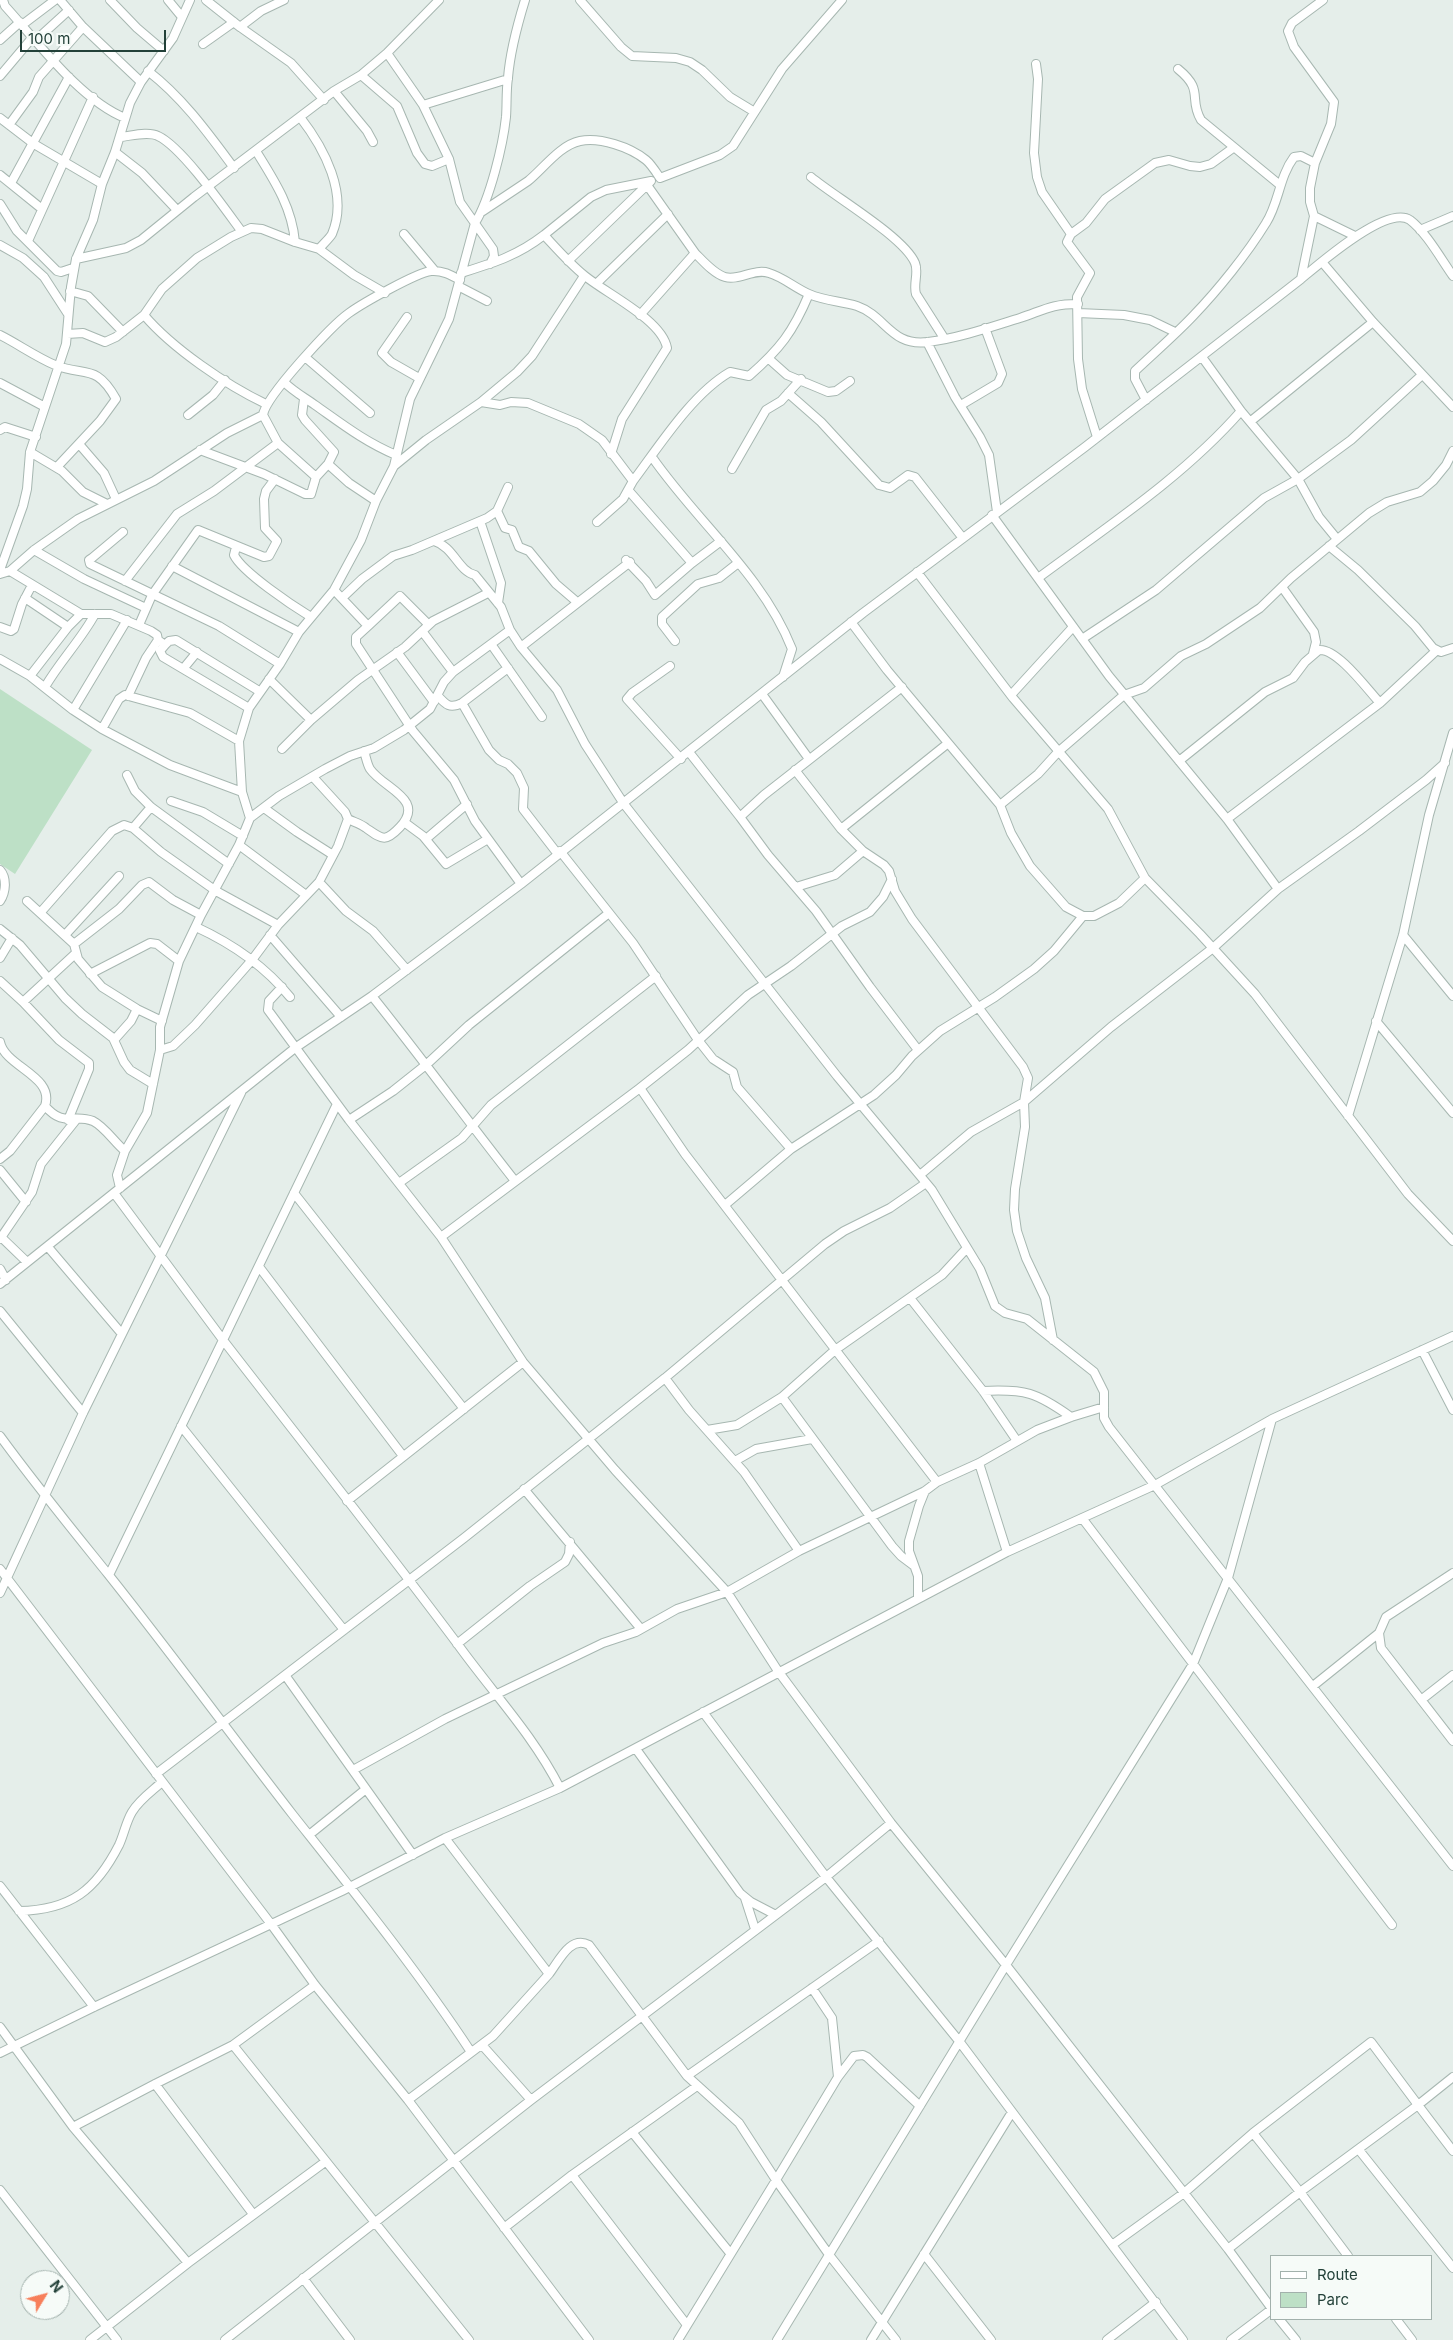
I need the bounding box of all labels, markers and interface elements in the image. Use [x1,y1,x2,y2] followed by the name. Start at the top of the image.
[22,20,169,52] scale bar
[28,29,70,48] text: 100 m
[1270,2255,1433,2320] legend
[1317,2265,1358,2284] text: Route
[20,2270,70,2320] north arrow
[47,2277,67,2296] text: N
[1317,2290,1349,2309] text: Parc

